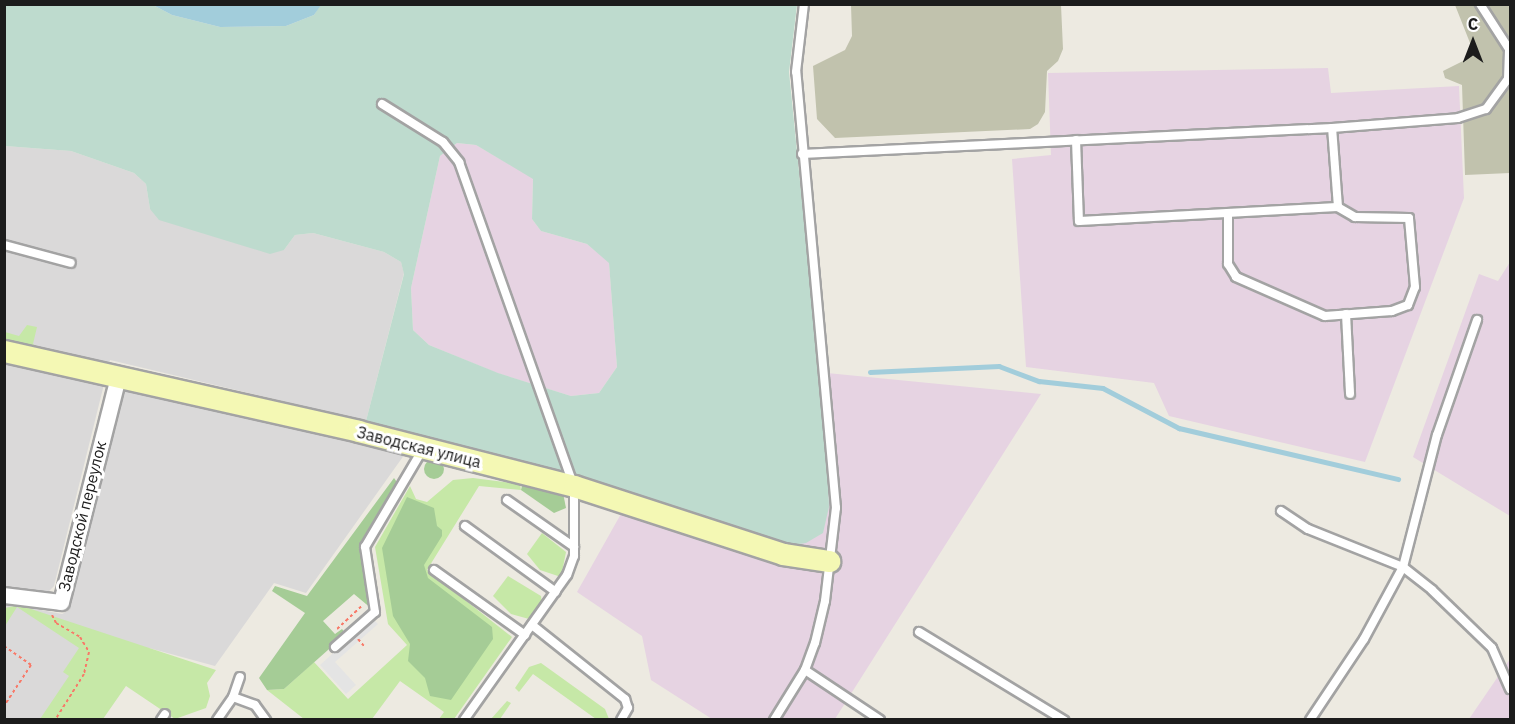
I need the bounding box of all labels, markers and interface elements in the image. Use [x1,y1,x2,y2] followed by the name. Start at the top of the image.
[1443,12,1503,72] north arrow
[1468,14,1478,34] text: С
[355,422,483,472] street label: Заводская улица
[54,439,110,593] street label: Заводской переулок

